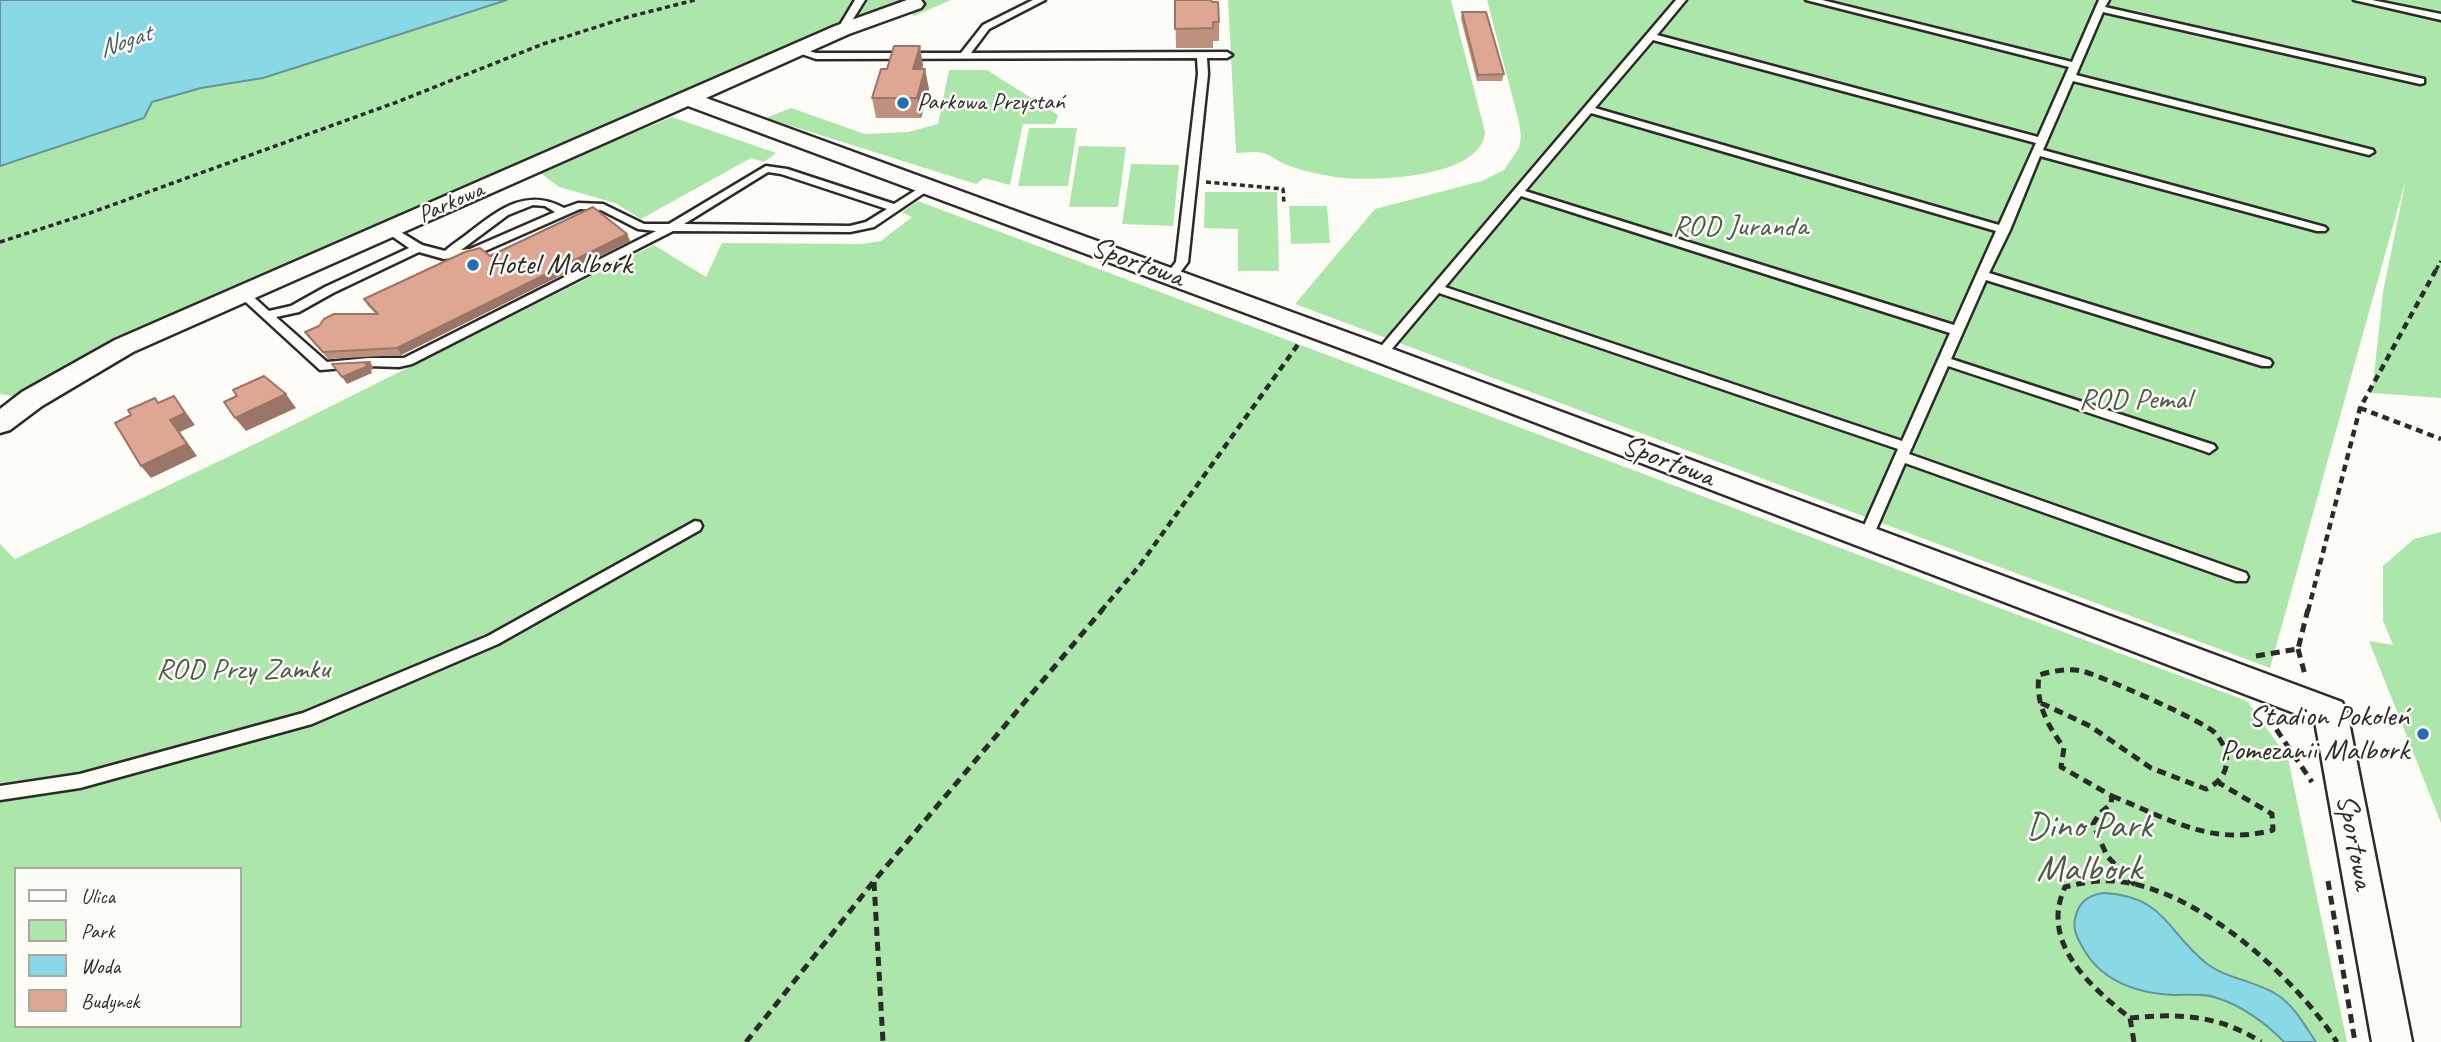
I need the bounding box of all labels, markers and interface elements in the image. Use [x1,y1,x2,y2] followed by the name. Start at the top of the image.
[95,19,155,65] water label: Nogat
[917,89,1065,117] place label: Parkowa Przystań
[895,95,911,111] marker: Parkowa Przystań
[414,176,488,230] street label: Parkowa
[1672,209,1808,245] park label: ROD Juranda
[1086,230,1188,296] street label: Sportowa
[487,247,632,283] place label: Hotel Malbork
[465,257,481,273] marker: Hotel Malbork
[2079,382,2191,418] park label: ROD Pemal
[1617,428,1719,496] street label: Sportowa
[156,652,330,688] park label: ROD Przy Zamku
[2220,699,2409,770] place label: Stadion Pokoleń Pomezanii Malbork
[2415,726,2431,742] marker: Stadion Pokoleń Pomezanii Malbork
[2327,792,2381,892] street label: Sportowa
[2026,805,2152,892] park label: Dino Park Malbork
[14,867,242,1028] legend
[81,883,115,909] text: Ulica
[81,918,114,944] text: Park
[81,953,120,979] text: Woda
[81,988,139,1014] text: Budynek

